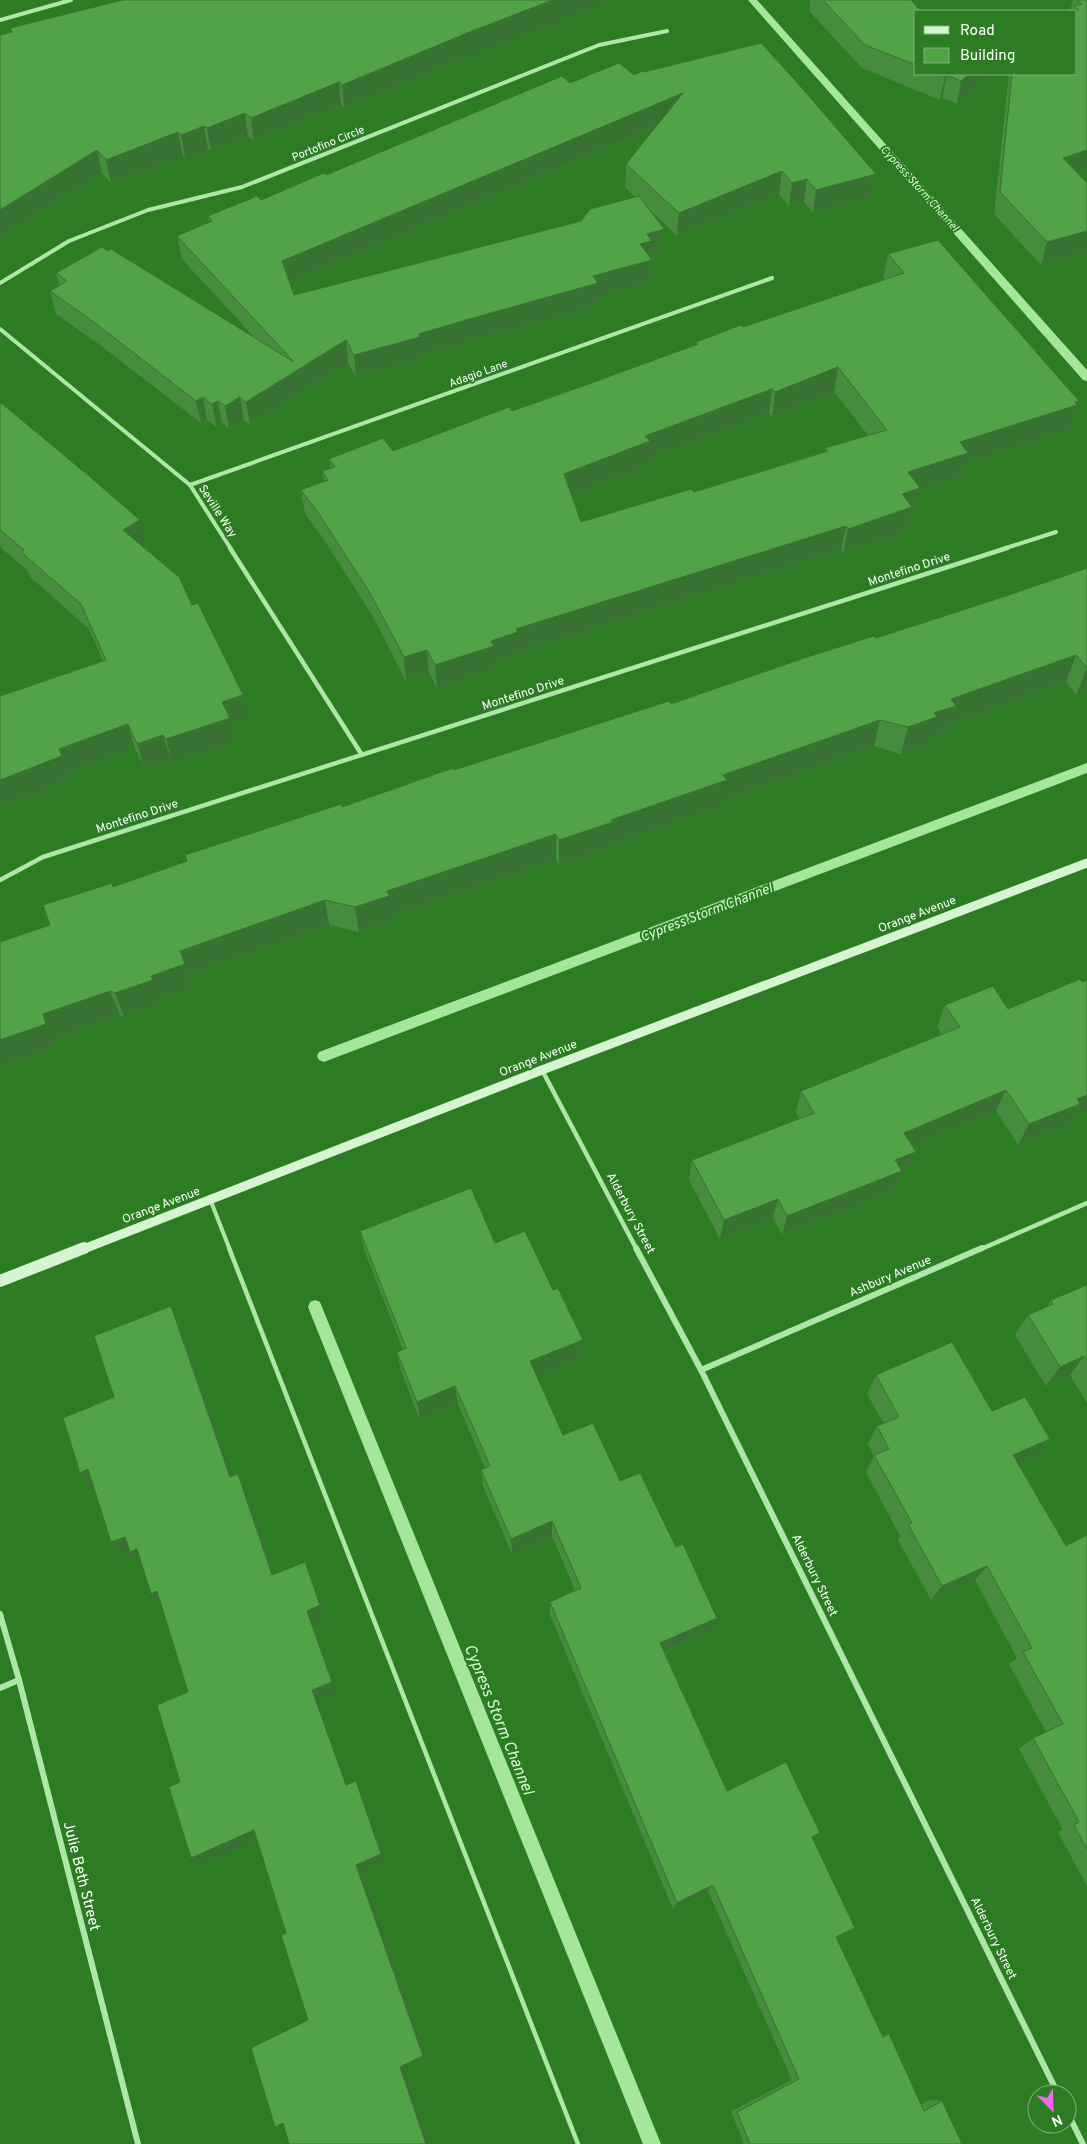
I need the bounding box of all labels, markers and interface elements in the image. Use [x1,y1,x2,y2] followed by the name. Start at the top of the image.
[914,10,1077,75] legend
[960,22,995,41] text: Road
[960,47,1015,66] text: Building
[290,123,367,165] street label: Portofino Circle
[877,143,962,235] water label: Cypress Storm Channel
[447,357,510,391] street label: Adagio Lane
[194,482,240,541] street label: Seville Way
[866,549,952,591] street label: Montefino Drive
[480,673,566,715] street label: Montefino Drive
[94,796,180,838] street label: Montefino Drive
[638,880,777,947] water label: Cypress Storm Channel
[876,893,959,937] street label: Orange Avenue
[497,1037,580,1081] street label: Orange Avenue
[602,1170,658,1257] street label: Alderbury Street
[120,1184,203,1228] street label: Orange Avenue
[847,1252,934,1301] street label: Ashbury Avenue
[787,1532,841,1619] street label: Alderbury Street
[459,1642,538,1799] water label: Cypress Storm Channel
[58,1819,103,1933] street label: Julie Beth Street
[966,1895,1020,1982] street label: Alderbury Street
[1027,2084,1077,2134] north arrow
[1049,2110,1064,2129] text: N

